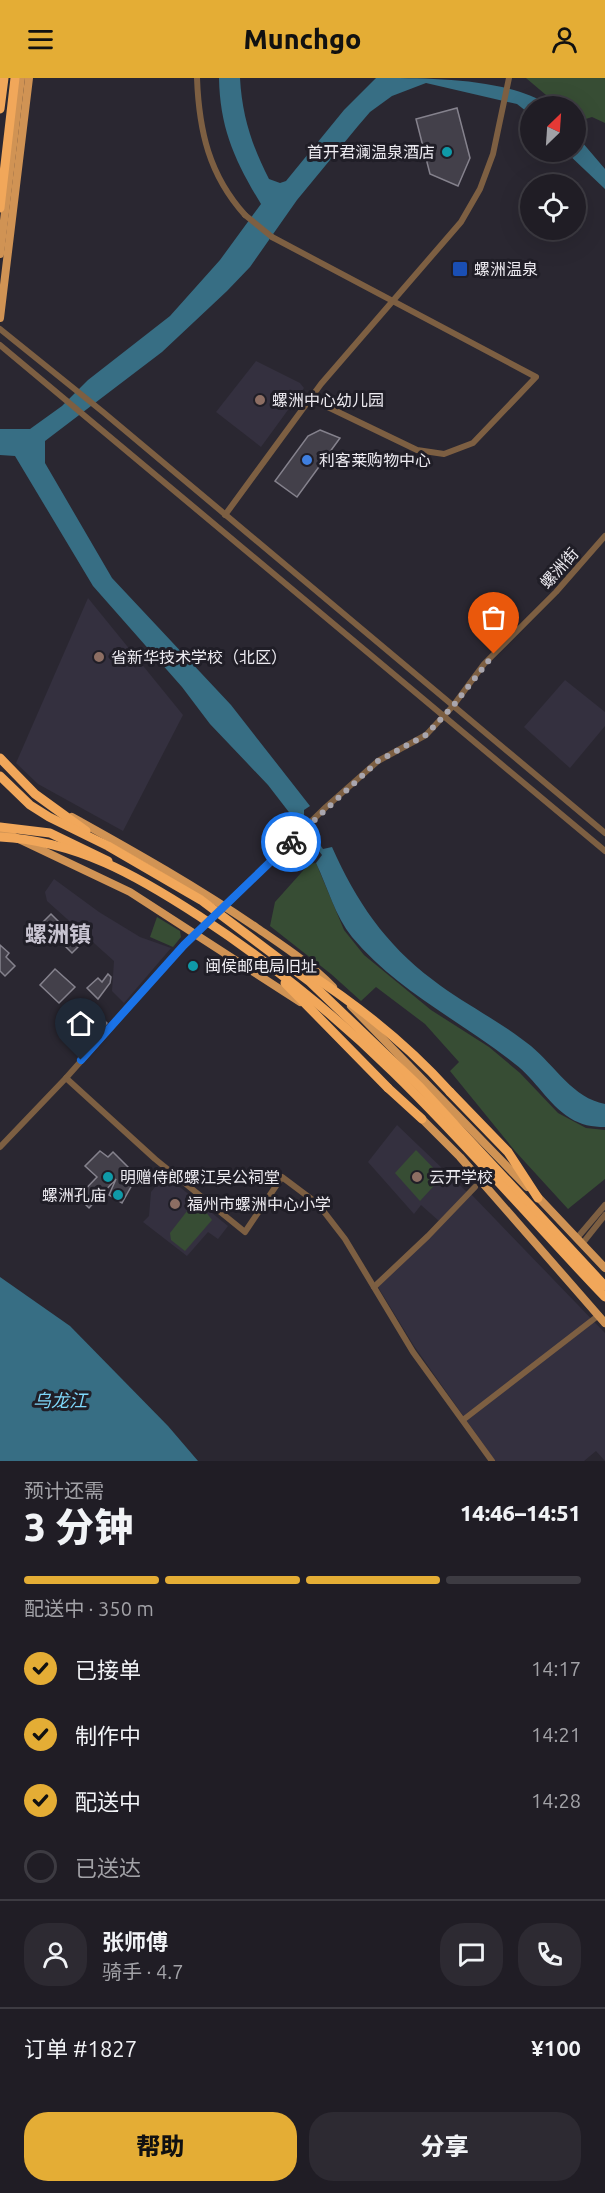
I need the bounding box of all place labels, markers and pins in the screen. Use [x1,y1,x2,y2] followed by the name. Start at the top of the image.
[307,143,435,161] place label: 首开君澜温泉酒店
[440,145,454,159] marker: 首开君澜温泉酒店
[451,260,469,278] marker: 螺洲温泉
[474,260,538,278] place label: 螺洲温泉
[272,391,384,409] place label: 螺洲中心幼儿园
[253,393,267,407] marker: 螺洲中心幼儿园
[319,451,431,469] place label: 利客莱购物中心
[300,453,314,467] marker: 利客莱购物中心
[468,592,519,654] pin
[111,648,287,666] place label: 省新华技术学校（北区）
[92,650,106,664] marker: 省新华技术学校（北区）
[205,957,317,975] place label: 闽侯邮电局旧址
[186,959,200,973] marker: 闽侯邮电局旧址
[55,998,106,1060] pin
[120,1168,280,1186] place label: 明赠侍郎螺江吴公祠堂
[429,1168,493,1186] place label: 云开学校
[101,1170,115,1184] marker: 明赠侍郎螺江吴公祠堂
[410,1170,424,1184] marker: 云开学校
[42,1186,106,1204] place label: 螺洲孔庙
[111,1188,125,1202] marker: 螺洲孔庙
[187,1195,331,1213] place label: 福州市螺洲中心小学
[168,1197,182,1211] marker: 福州市螺洲中心小学

